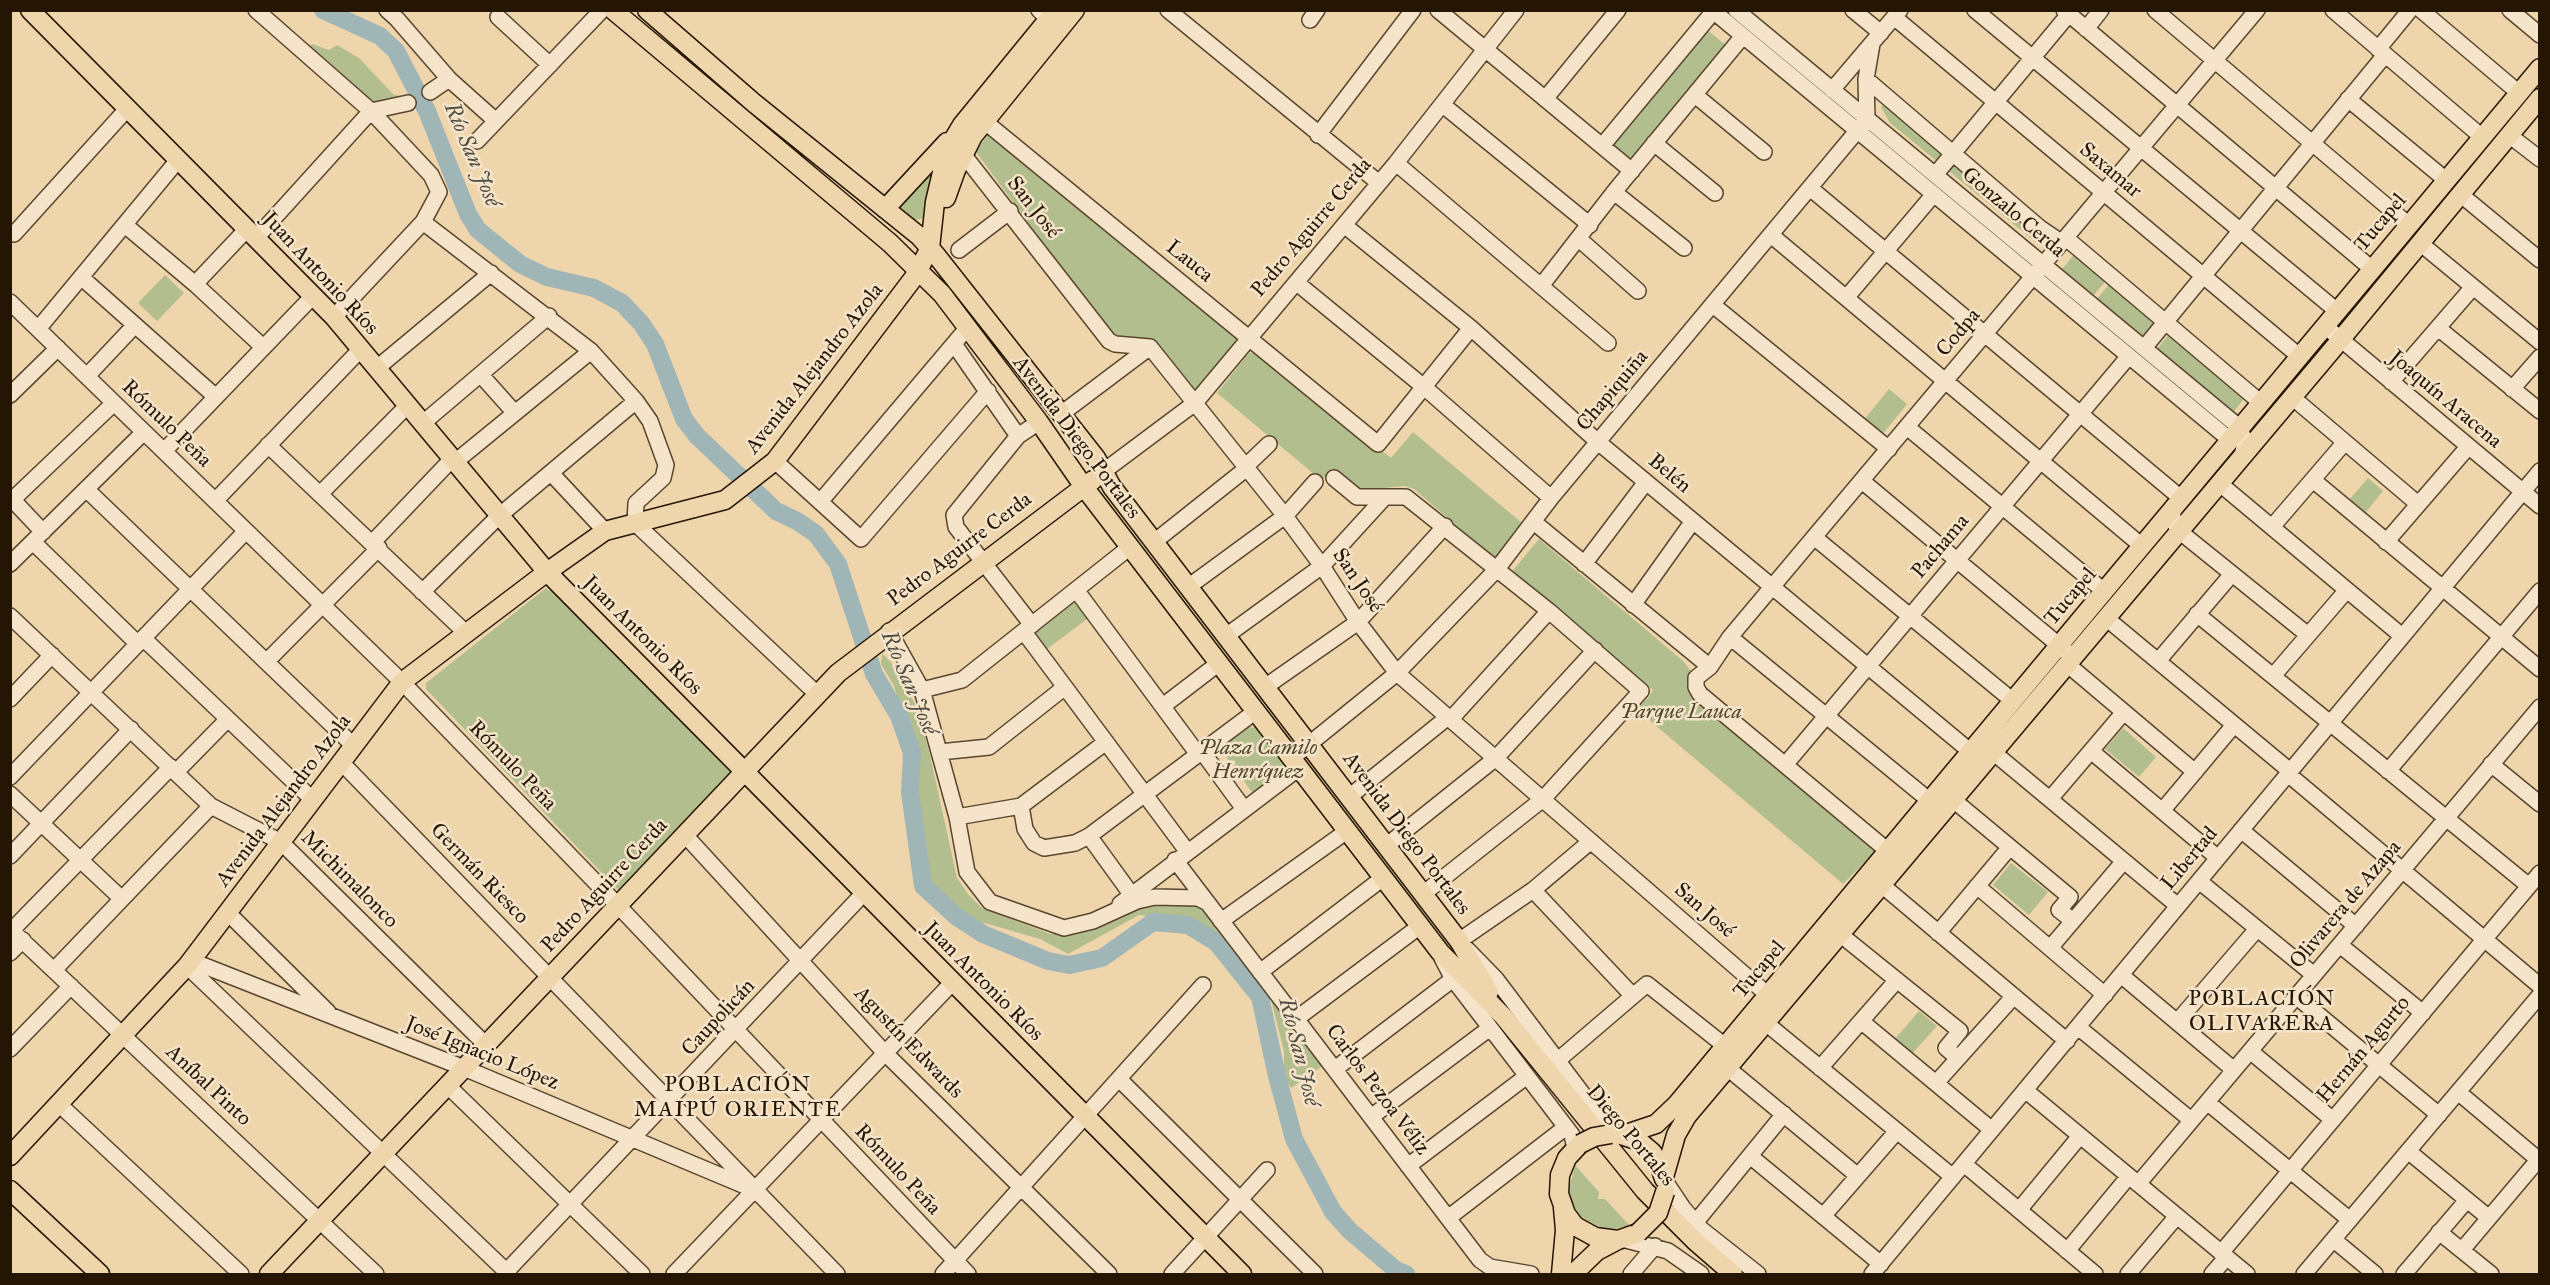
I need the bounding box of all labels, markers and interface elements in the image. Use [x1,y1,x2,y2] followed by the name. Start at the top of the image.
[437,99,505,211] water label: Río San José
[2074,138,2146,204] street label: Saxamar
[1246,153,1378,303] street label: Pedro Aguirre Cerda
[1956,162,2070,264] street label: Gonzalo Cerda
[1001,172,1065,244] street label: San José
[2350,189,2412,257] street label: Tucapel
[257,207,383,341] street label: Juan Antonio Ríos
[1160,235,1218,289] street label: Lauca
[741,279,889,459] street label: Avenida Alejandro Azola
[1932,304,1986,362] street label: Codpa
[1572,345,1654,437] street label: Chapiquiña
[2384,346,2506,454] street label: Joaquín Aracena
[1007,352,1145,524] street label: Avenida Diego Portales
[116,375,216,473] street label: Rómulo Peña
[1642,449,1696,499] street label: Belén
[883,488,1037,612] street label: Pedro Aguirre Cerda
[1907,510,1975,584] street label: Pachama
[1326,544,1388,618] street label: San José
[2040,563,2102,631] street label: Tucapel
[577,571,707,701] street label: Juan Antonio Ríos
[874,627,942,739] water label: Río San José
[1620,700,1742,726] park label: Parque Lauca
[211,710,357,892] street label: Avenida Alejandro Azola
[463,716,561,816] street label: Rómulo Peña
[1199,736,1317,786] park label: Plaza Camilo Henríquez
[1337,748,1475,920] street label: Avenida Diego Portales
[536,814,674,958] street label: Pedro Aguirre Cerda
[424,818,534,930] street label: Germán Riesco
[2156,822,2224,896] street label: Libertad
[295,826,403,934] street label: Michimalonco
[2285,836,2407,974] street label: Olivarera de Azapa
[1669,878,1739,944] street label: San José
[918,917,1048,1047] street label: Juan Antonio Ríos
[1729,936,1791,1004] street label: Tucapel
[677,974,761,1062] street label: Caupolicán
[848,982,968,1104] street label: Agustín Edwards
[2188,987,2336,1038] district label: POBLACIÓN OLIVARERA
[2312,991,2416,1109] street label: Hernán Agurto
[1272,995,1324,1109] water label: Río San José
[401,1012,563,1096] street label: José Ignacio López
[1320,1020,1434,1160] street label: Carlos Pezoa Véliz
[160,1040,256,1132] street label: Aníbal Pinto
[634,1073,842,1124] district label: POBLACIÓN MAIPÚ ORIENTE
[1580,1080,1680,1192] street label: Diego Portales
[848,1119,946,1221] street label: Rómulo Peña

